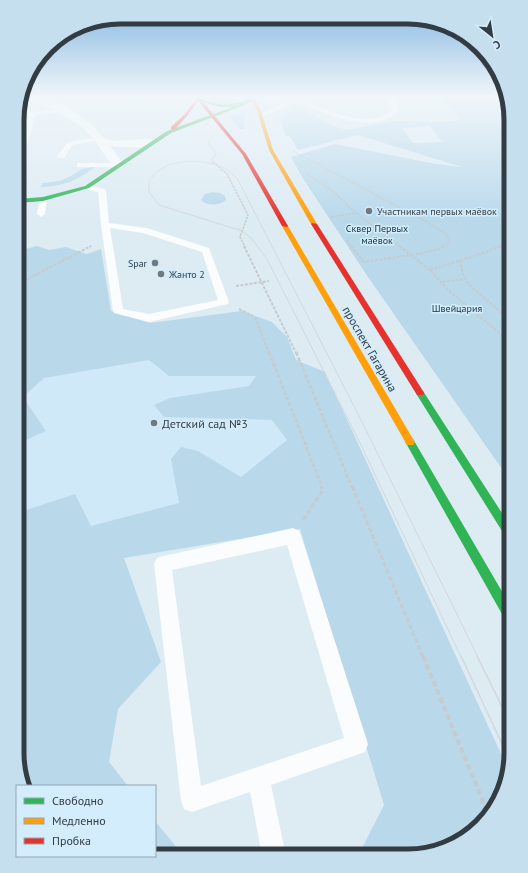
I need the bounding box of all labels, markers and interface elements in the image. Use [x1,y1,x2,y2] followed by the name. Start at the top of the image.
[472,16,512,56] north arrow
[491,37,503,52] text: С
[377,205,497,218] place label: Участникам первых маёвок
[364,206,374,216] marker: Участникам первых маёвок
[346,222,408,247] park label: Сквер Первых маёвок
[128,257,148,270] place label: Spar
[150,258,160,268] marker: Spar
[168,268,205,281] place label: Жанто 2
[156,269,166,279] marker: Жанто 2
[432,302,482,315] park label: Швейцария
[339,303,401,395] street label: проспект Гагарина
[162,416,248,431] place label: Детский сад №3
[149,418,159,428] marker: Детский сад №3
[16,785,156,857] legend
[52,793,103,808] text: Свободно
[52,813,106,828] text: Медленно
[52,833,91,848] text: Пробка

